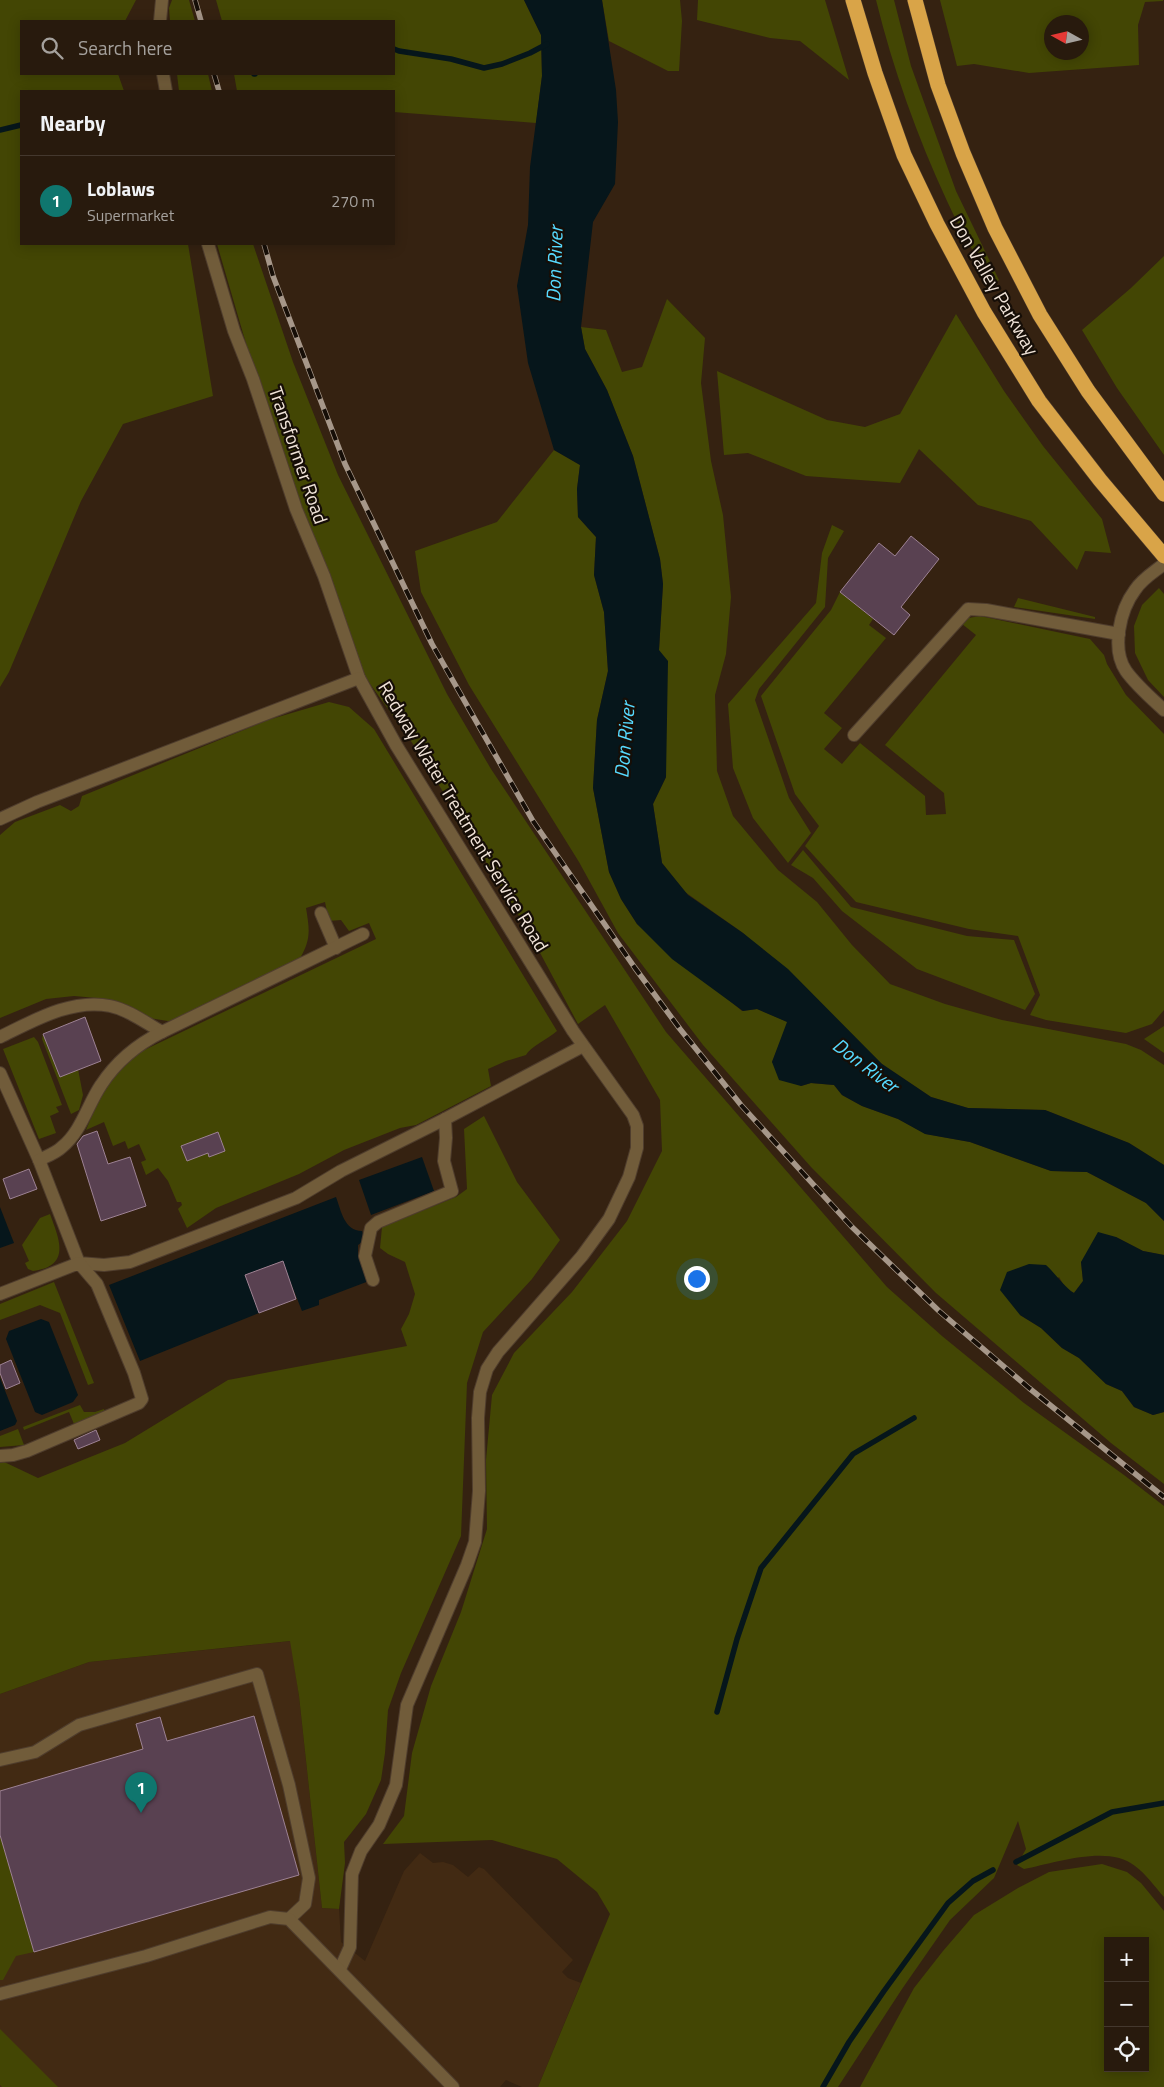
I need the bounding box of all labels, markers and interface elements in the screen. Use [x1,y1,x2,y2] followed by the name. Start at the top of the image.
[1044,15,1089,60] north arrow
[20,20,395,75] search box
[78,33,172,62] text: Search here
[38,34,66,62] icon: search
[40,107,105,139] text: Nearby
[87,174,155,203] text: Loblaws
[52,189,60,213] text: 1
[331,189,375,213] text: 270 m
[87,203,174,227] text: Supermarket
[943,209,1047,361] street label: Don Valley Parkway
[537,223,571,303] water label: Don River
[262,382,336,528] street label: Transformer Road
[371,675,557,957] street label: Redway Water Treatment Service Road
[605,698,643,779] water label: Don River
[826,1030,908,1102] water label: Don River
[684,1266,710,1292] your location
[125,1772,157,1813] pin: 1
[1104,1937,1149,2072] map controls
[1104,1937,1149,1982] button: +
[1104,1982,1149,2027] button: −
[1104,2027,1149,2072] button: locate

